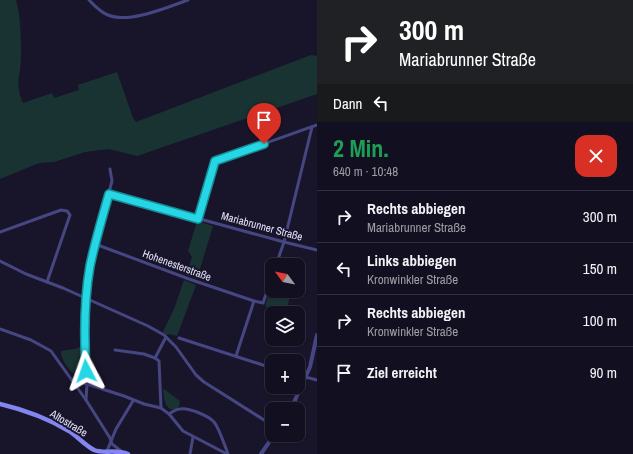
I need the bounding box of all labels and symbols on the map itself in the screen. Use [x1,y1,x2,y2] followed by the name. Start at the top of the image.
[247,103,281,144] pin
[220,208,304,244] street label: Mariabrunner Straße
[141,246,213,284] street label: Hohenesterstraße
[265,258,305,298] north arrow
[65,350,107,392] position arrow
[47,406,90,440] street label: Altostraße

